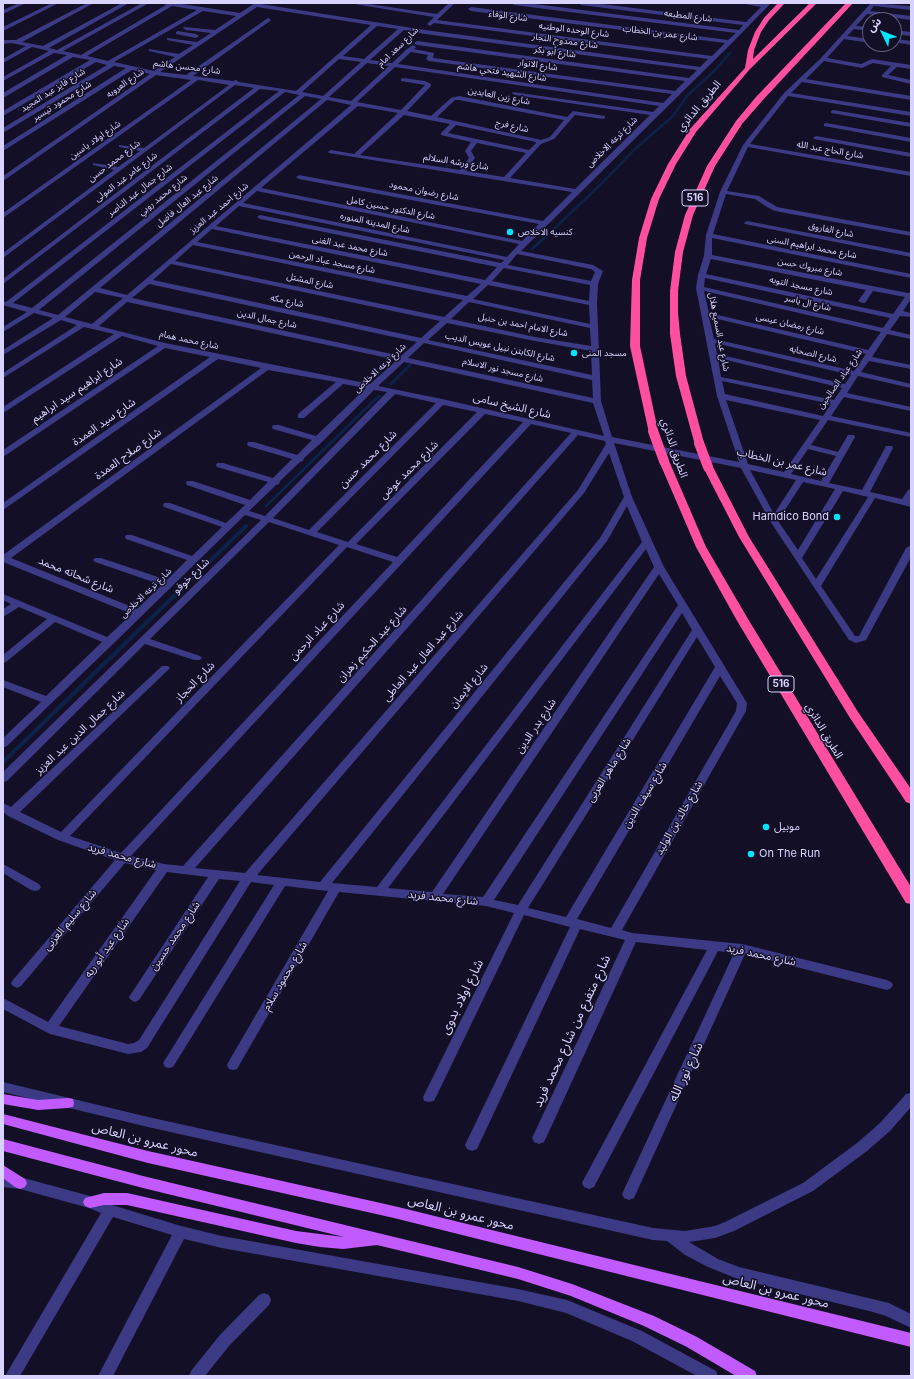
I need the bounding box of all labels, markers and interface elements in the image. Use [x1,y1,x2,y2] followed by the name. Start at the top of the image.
[488,8,528,24] street label: شارع الوفاء
[663,8,713,24] street label: شارع المطبعه
[862,12,902,52] north arrow
[864,14,884,35] text: ش
[538,20,610,40] street label: شارع الوحده الوطنيه
[622,23,698,43] street label: شارع عمر بن الخطاب
[375,25,421,69] street label: شارع سعد امام
[531,31,599,51] street label: شارع ممدوح النجار
[533,44,577,60] street label: شارع أبو بكر
[518,57,558,73] street label: شارع الانوار
[153,58,221,76] street label: شارع محسن هاشم
[457,60,547,84] street label: شارع الشهيد فتحي هاشم
[19,66,87,114] street label: شارع فايز عبد المجيد
[104,66,146,100] street label: شارع العروبه
[674,78,724,134] street label: الطريق الدائري
[31,79,93,123] street label: شارع محمود تيسير
[467,85,531,107] street label: شارع زين العابدين
[584,114,640,170] street label: شارع ترعه الاخلاص
[495,117,529,135] street label: شارع فرج
[67,118,123,162] street label: شارع اولاد ياسين
[86,138,142,184] street label: شارع محمد حسن
[796,139,864,161] street label: شارع الحاج عبد الله
[92,150,160,204] street label: شارع عامر عبد المولى
[423,152,489,172] street label: شارع ورشه السلالم
[106,161,174,219] street label: شارع جمال عبد الناصر
[137,172,189,218] street label: شارع محمد روبي
[154,173,220,229] street label: شارع عبد العال فاضل
[388,179,460,203] street label: شارع رضوان محمود
[187,180,251,236] street label: شارع احمد عبد العزيز
[682,190,708,206] road number: 516
[346,194,436,222] street label: شارع الدكتور حسين كامل
[339,210,411,236] street label: شارع المدينه المنوره
[807,220,855,240] street label: شارع الفاروق
[505,227,515,237] marker: كنسيه الاخلاص
[518,227,573,237] place label: كنسيه الاخلاص
[311,233,389,259] street label: شارع محمد عبد الغنى
[766,233,858,261] street label: شارع محمد ابراهيم السنى
[288,248,376,276] street label: شارع مسجد عباد الرحمن
[777,255,843,279] street label: شارع مبروك حسن
[286,271,334,291] street label: شارع المشتل
[768,274,834,298] street label: شارع مسجد التوبه
[269,292,305,310] street label: شارع مكه
[706,292,732,372] street label: شارع عبد السميع هلال
[784,292,832,314] street label: شارع ال ياسر
[236,307,298,331] street label: شارع جمال الدين
[477,311,569,339] street label: شارع الامام احمد بن حنبل
[755,311,825,337] street label: شارع رمضان عيسى
[158,328,220,352] street label: شارع محمد همام
[444,330,556,364] street label: شارع الكابتن نبيل عويس الديب
[352,341,408,395] street label: شارع ترعه الاخلاص
[788,343,838,365] street label: شارع الصحابه
[815,347,865,411] street label: شارع عباد الصالحين
[569,348,579,358] marker: مسجد المنى
[582,348,627,358] place label: مسجد المنى
[29,355,125,425] street label: شارع ابراهيم سيد ابراهيم
[462,355,544,385] street label: شارع مسجد نور الاسلام
[472,391,552,421] street label: شارع الشيخ سامى
[70,395,138,449] street label: شارع سيد العمدة
[658,416,690,480] street label: الطريق الدائري
[92,425,164,483] street label: شارع صلاح العمدة
[336,427,400,491] street label: شارع محمد حسن
[377,438,441,502] street label: شارع محمد عوض
[736,445,828,479] street label: شارع عمر بن الخطاب
[753,510,829,524] place label: Hamdico Bond
[832,512,842,522] marker: Hamdico Bond
[36,554,116,596] street label: شارع شحاته محمد
[170,555,212,597] street label: شارع خوفو
[118,566,174,620] street label: شارع ترعه الاخلاص
[286,599,348,663] street label: شارع عباد الرحمن
[334,603,410,685] street label: شارع عبد الحكيم زهران
[380,608,466,704] street label: شارع عبد العال عبد العاطى
[172,659,218,705] street label: شارع الحجاز
[447,661,491,711] street label: شارع الايمان
[768,676,794,692] road number: 516
[32,687,128,777] street label: شارع جمال الدين عبد العزيز
[513,696,559,756] street label: شارع بدر الدين
[802,701,846,761] street label: الطريق الدائري
[584,735,634,805] street label: شارع ماهر العربى
[620,759,670,831] street label: شارع سيف الدين
[652,779,706,857] street label: شارع خالد بن الوليد
[774,820,800,834] place label: موبيل
[761,822,771,832] marker: موبيل
[86,840,158,872] street label: شارع محمد فريد
[759,847,820,861] place label: On The Run
[746,849,756,859] marker: On The Run
[40,887,100,953] street label: شارع سليم العزبى
[407,888,479,908] street label: شارع محمد فريد
[147,899,203,973] street label: شارع محمد حسين
[82,916,132,980] street label: شارع عيد أبو ريه
[260,939,310,1013] street label: شارع محمود سلام
[725,941,797,969] street label: شارع محمد فريد
[530,952,614,1110] street label: شارع متفرع من شارع محمد فريد
[437,957,487,1037] street label: شارع اولاد بدوى
[665,1040,707,1104] street label: شارع نور الله
[90,1119,200,1161] street label: محور عمرو بن العاص
[406,1192,516,1234] street label: محور عمرو بن العاص
[721,1270,831,1312] street label: محور عمرو بن العاص

